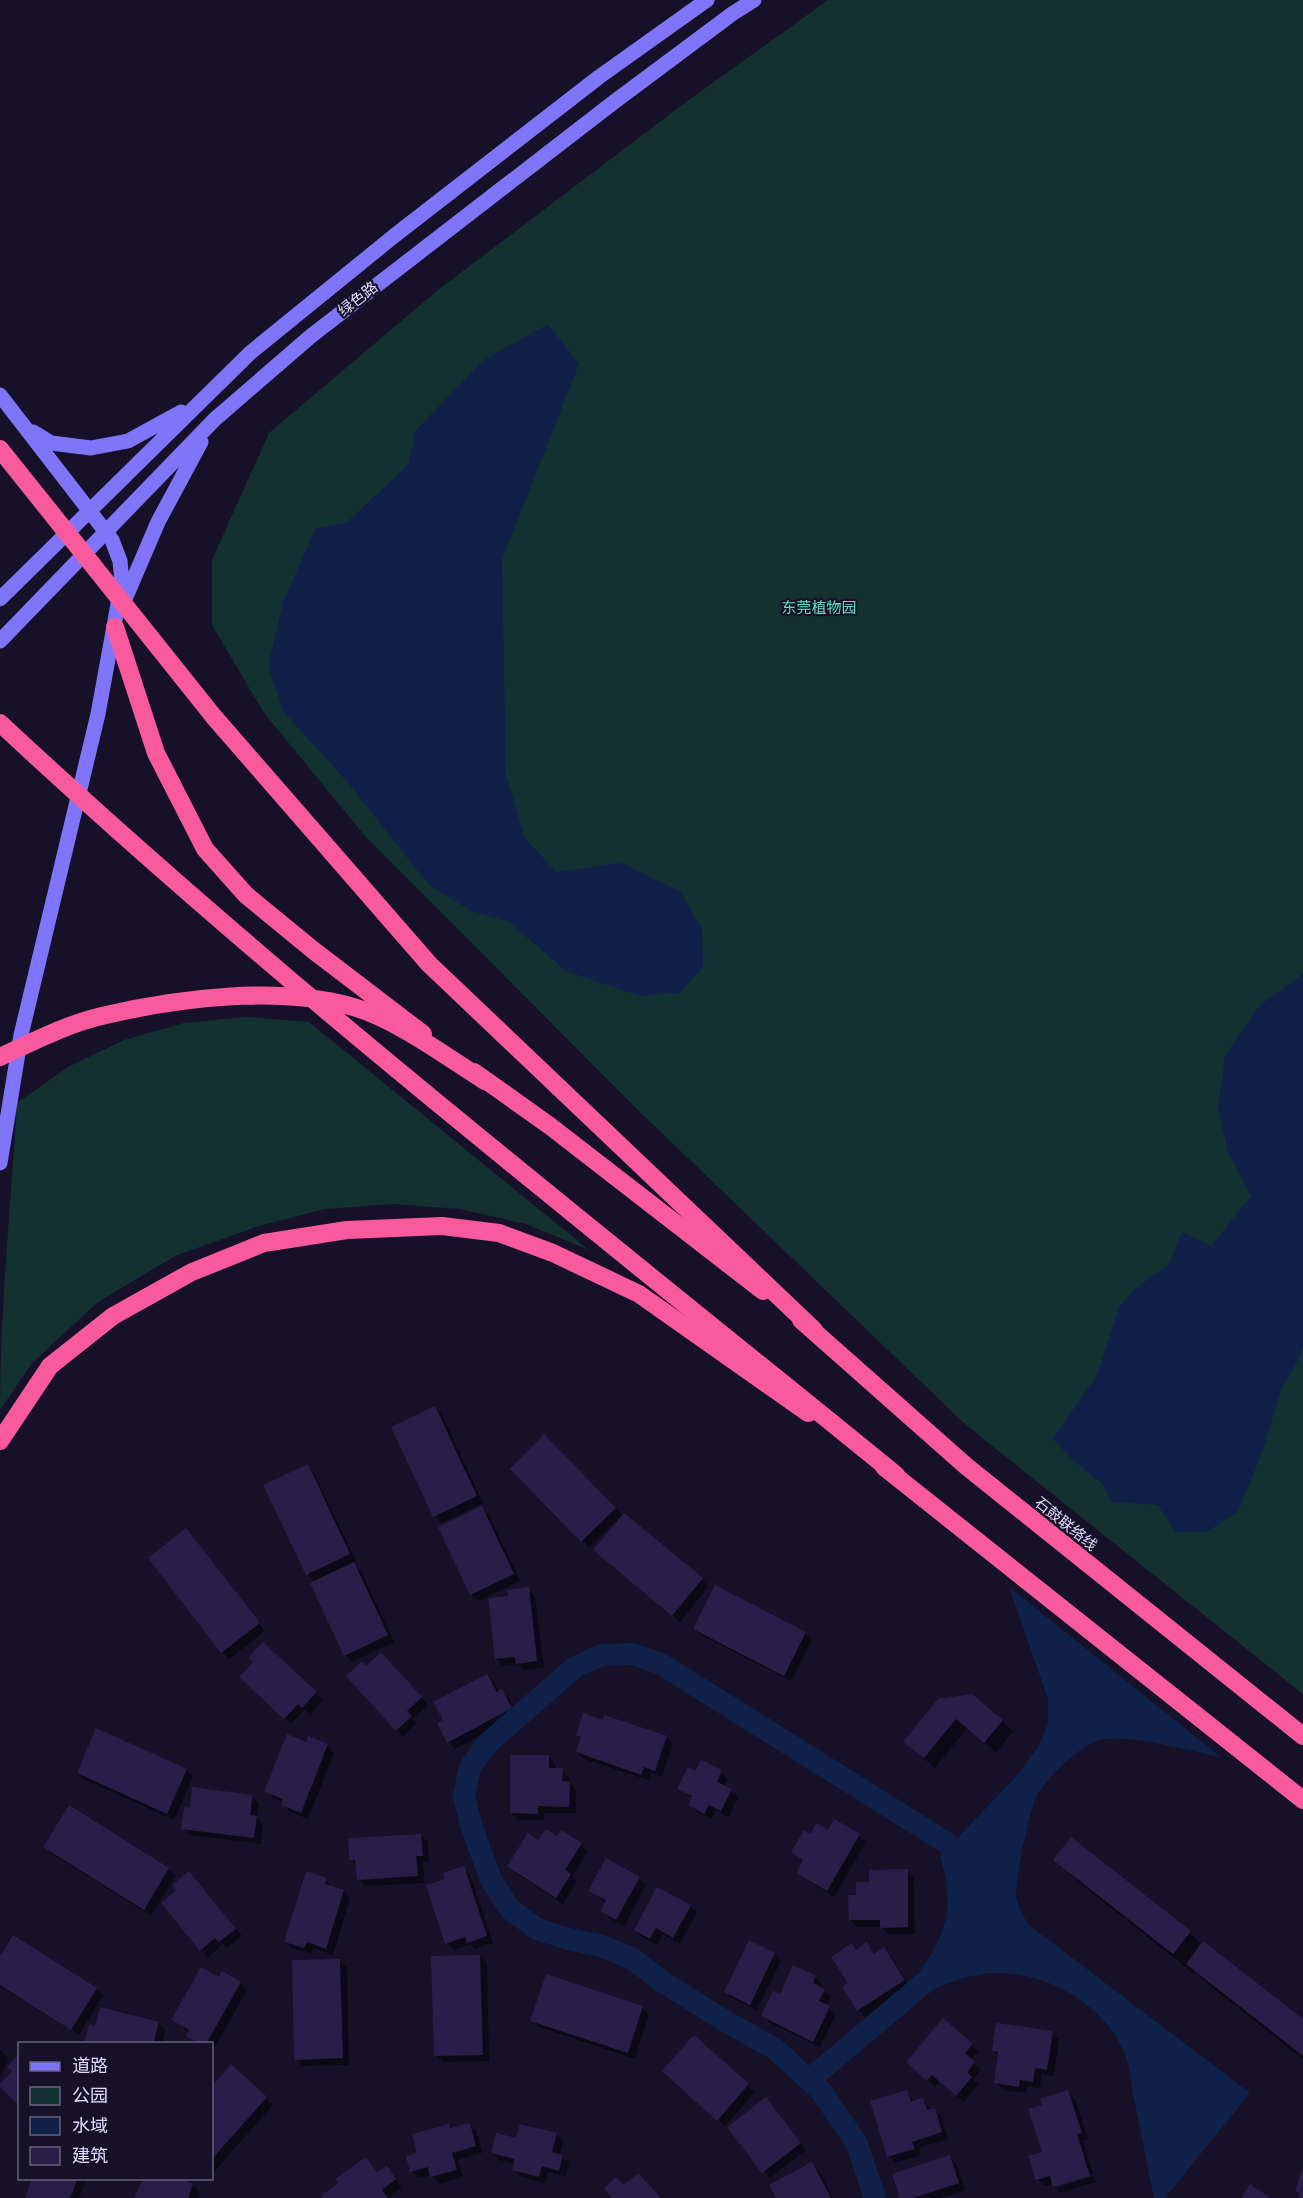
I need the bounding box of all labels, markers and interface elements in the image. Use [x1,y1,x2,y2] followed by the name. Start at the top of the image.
[335,278,381,320] street label: 绿色路
[781,599,857,617] park label: 东莞植物园
[1031,1493,1101,1555] street label: 石鼓联络线
[18,2042,213,2180] legend
[72,2055,108,2077] text: 道路
[72,2085,108,2107] text: 公园
[72,2115,108,2137] text: 水域
[72,2145,108,2167] text: 建筑

